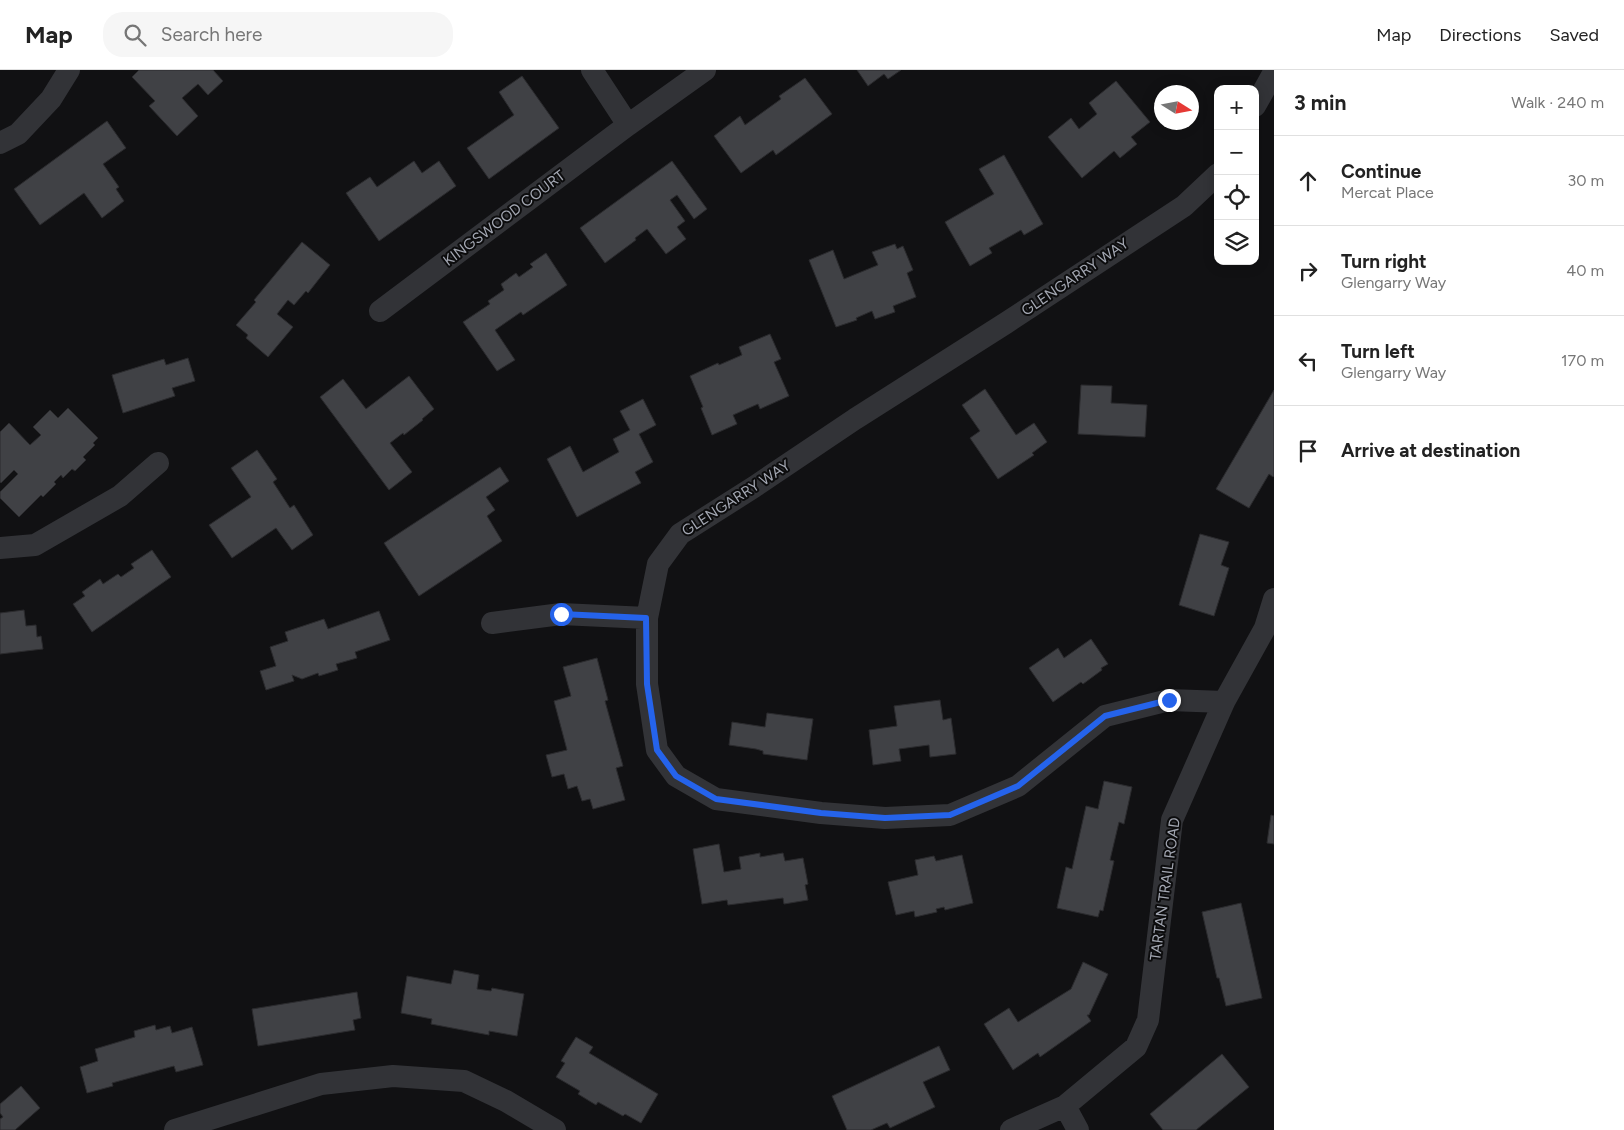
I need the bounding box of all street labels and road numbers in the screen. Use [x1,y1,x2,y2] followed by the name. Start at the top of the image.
[440,166,569,270] street label: KINGSWOOD COURT
[1018,234,1132,320] street label: GLENGARRY WAY
[678,456,794,540] street label: GLENGARRY WAY
[1146,816,1184,962] street label: TARTAN TRAIL ROAD

